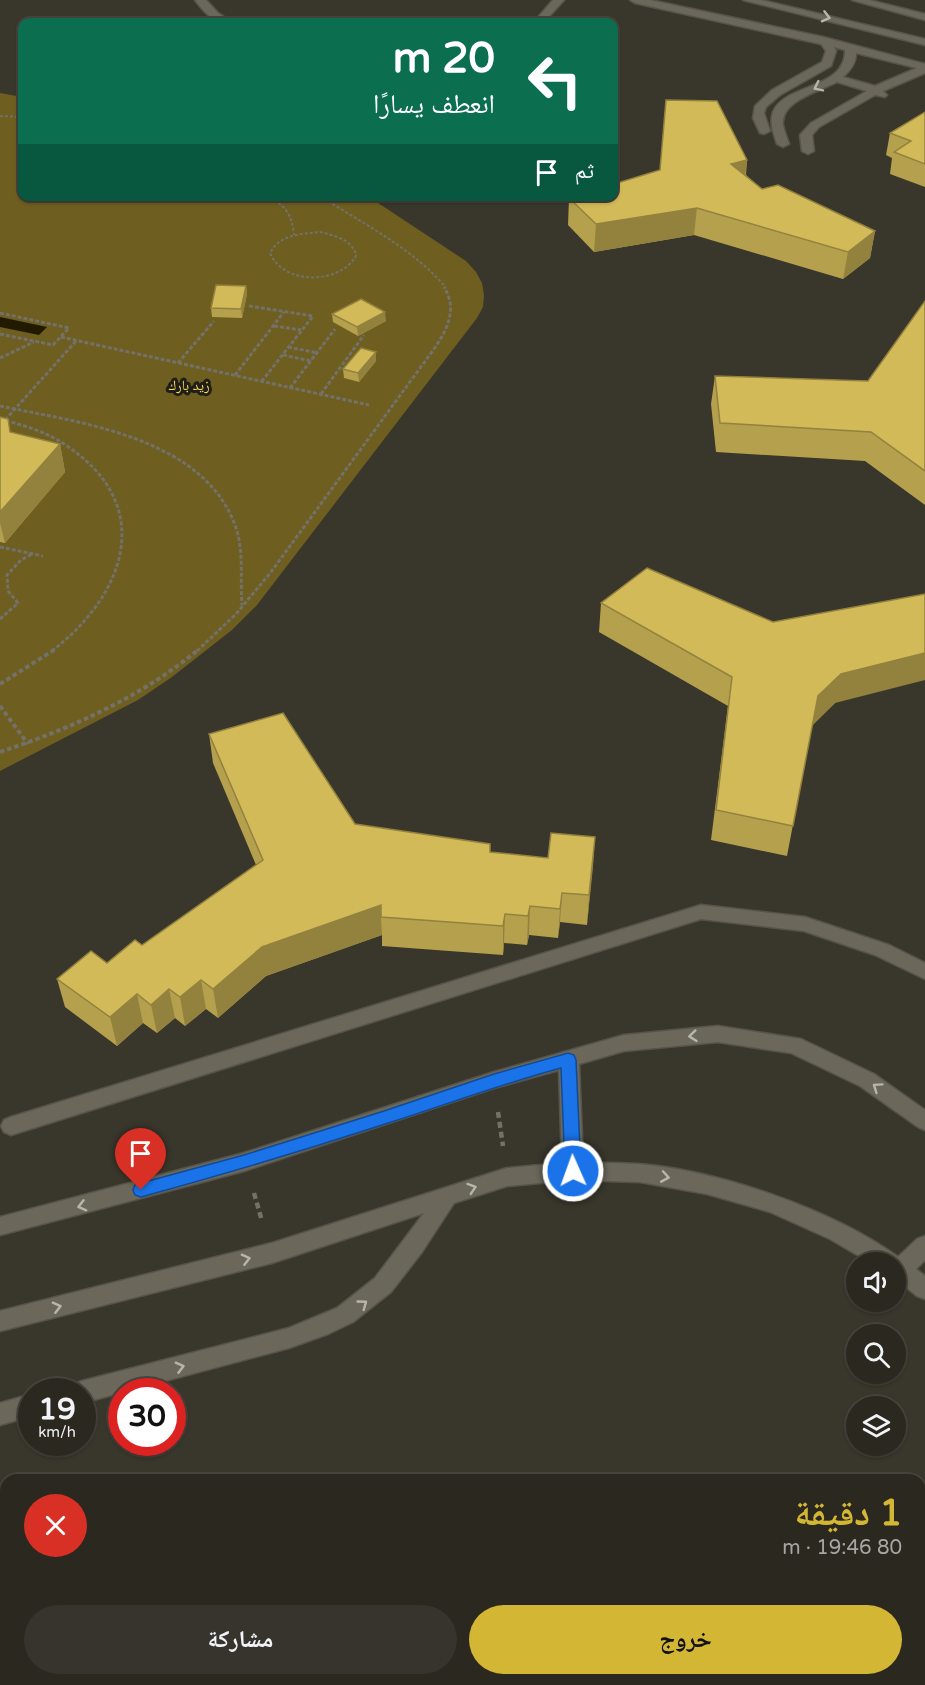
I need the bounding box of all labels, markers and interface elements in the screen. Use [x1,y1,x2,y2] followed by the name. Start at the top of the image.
[821,10,831,23] one-way arrow
[393,33,495,84] text: 20 m
[516,42,594,120] icon: left
[813,79,824,91] one-way arrow
[373,88,495,121] text: انعطف يسارًا
[530,156,563,189] icon: arrive
[575,158,594,184] text: ثم
[168,377,210,394] park label: زيد بارك
[689,1029,698,1042] one-way arrow
[873,1083,884,1094] one-way arrow
[115,1128,166,1190] pin
[124,1137,157,1170] icon: arrive
[541,1139,605,1203] position arrow
[660,1171,669,1183] one-way arrow
[466,1183,477,1195] one-way arrow
[77,1199,87,1212] one-way arrow
[846,1252,906,1456] map controls
[846,1252,906,1312] button: sound
[241,1254,251,1267] one-way arrow
[356,1300,367,1311] one-way arrow
[52,1301,62,1314] one-way arrow
[846,1324,906,1384] button: search
[175,1361,185,1374] one-way arrow
[108,1378,186,1456] speed limit sign: 30
[38,1391,76,1428] text: 19
[846,1396,906,1456] button: layers
[38,1423,76,1441] text: km/h
[794,1492,902,1535] text: 1 دقيقة
[24,1494,87,1557] button: close
[782,1536,902,1560] text: 80 m · 19:46
[24,1605,457,1674] button: مشاركة
[469,1605,902,1674] button: خروج

